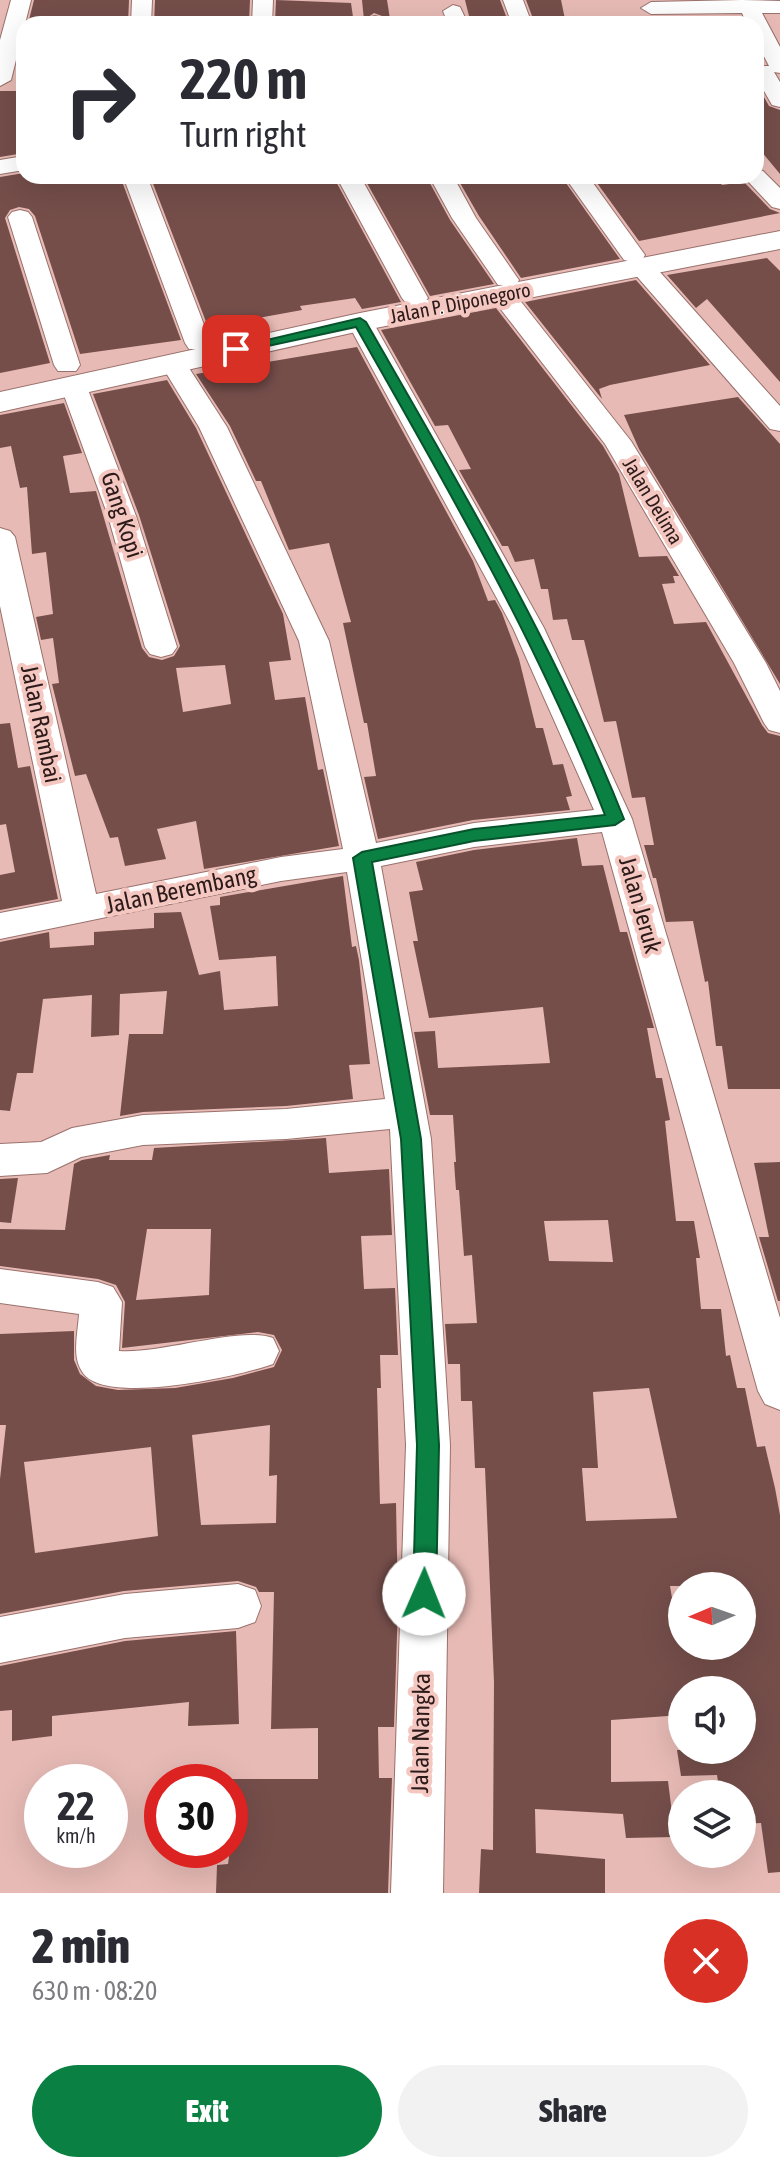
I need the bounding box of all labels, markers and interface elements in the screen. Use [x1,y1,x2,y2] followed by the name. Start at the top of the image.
[180,47,307,111] text: 220 m
[48,48,152,152] icon: right
[180,113,307,155] text: Turn right
[388,278,532,327] street label: Jalan P. Diponegoro
[202,315,270,383] pin
[214,327,258,371] icon: arrive
[619,453,688,548] street label: Jalan Delima
[96,469,149,561] street label: Gang Kopi
[16,662,67,785] street label: Jalan Rambai
[614,854,667,957] street label: Jalan Jeruk
[103,860,259,919] street label: Jalan Berembang
[382,1552,466,1636] position arrow
[668,1572,756,1660] north arrow
[668,1572,756,1868] map controls
[406,1673,435,1793] street label: Jalan Nangka
[668,1676,756,1764] button: sound
[144,1764,248,1868] speed limit sign: 30
[668,1780,756,1868] button: layers
[57,1783,95,1828] text: 22
[56,1824,96,1847] text: km/h
[32,1918,130,1973] text: 2 min
[664,1919,748,2003] button: close
[32,1976,157,2006] text: 630 m · 08:20
[32,2065,382,2157] button: Exit
[398,2065,748,2157] button: Share

